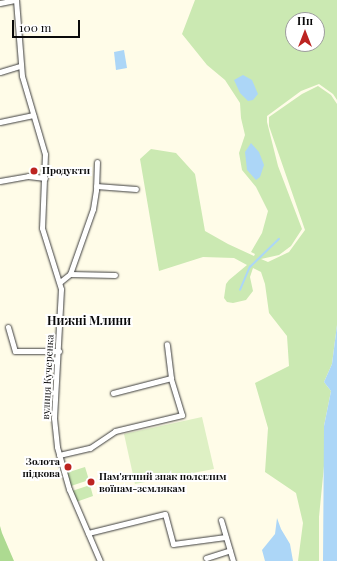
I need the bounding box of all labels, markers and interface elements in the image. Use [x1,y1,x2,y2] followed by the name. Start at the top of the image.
[14,12,82,38] scale bar
[285,12,325,52] north arrow
[297,13,313,28] text: Пн
[19,19,51,35] text: 100 m
[42,165,90,177] place label: Продукти
[29,166,39,176] marker: Продукти
[47,314,131,328] district label: Нижні Млини
[40,334,56,420] street label: вулиця Кучеренка
[22,455,60,478] place label: Золота підкова
[63,462,73,472] marker: Золота підкова
[99,470,226,494] place label: Пам'ятний знак полеглим воїнам-землякам
[86,477,96,487] marker: Пам'ятний знак полеглим воїнам-землякам

